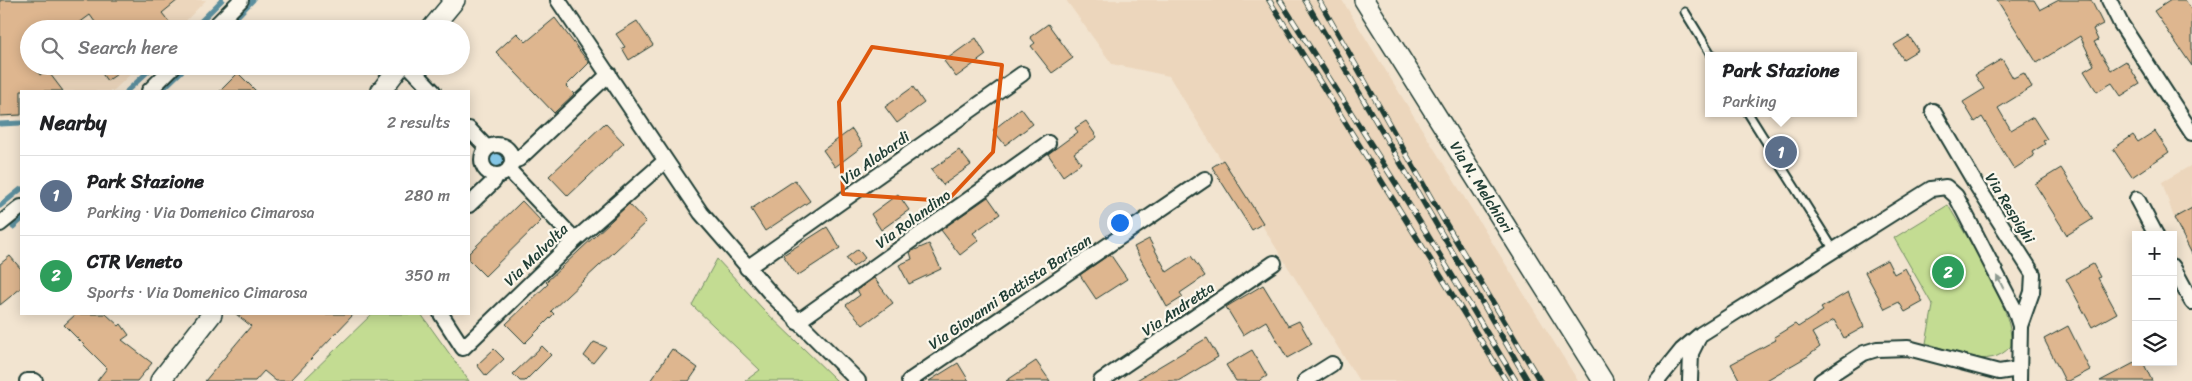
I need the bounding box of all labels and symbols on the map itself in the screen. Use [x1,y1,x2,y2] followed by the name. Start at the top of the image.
[835,124,916,192] street label: Via Alabardi
[1765,133,1797,171] pin: 1
[1443,136,1521,239] street label: Via N. Melchiori
[1978,167,2043,249] street label: Via Respighi
[870,182,957,256] street label: Via Rolandino
[1107,210,1133,236] your location
[497,217,575,293] street label: Via Malvolta
[923,227,1097,357] street label: Via Giovanni Battista Barisan
[1932,253,1964,291] pin: 2
[1996,274,2004,289] one-way arrow
[1136,275,1220,343] street label: Via Andretta

